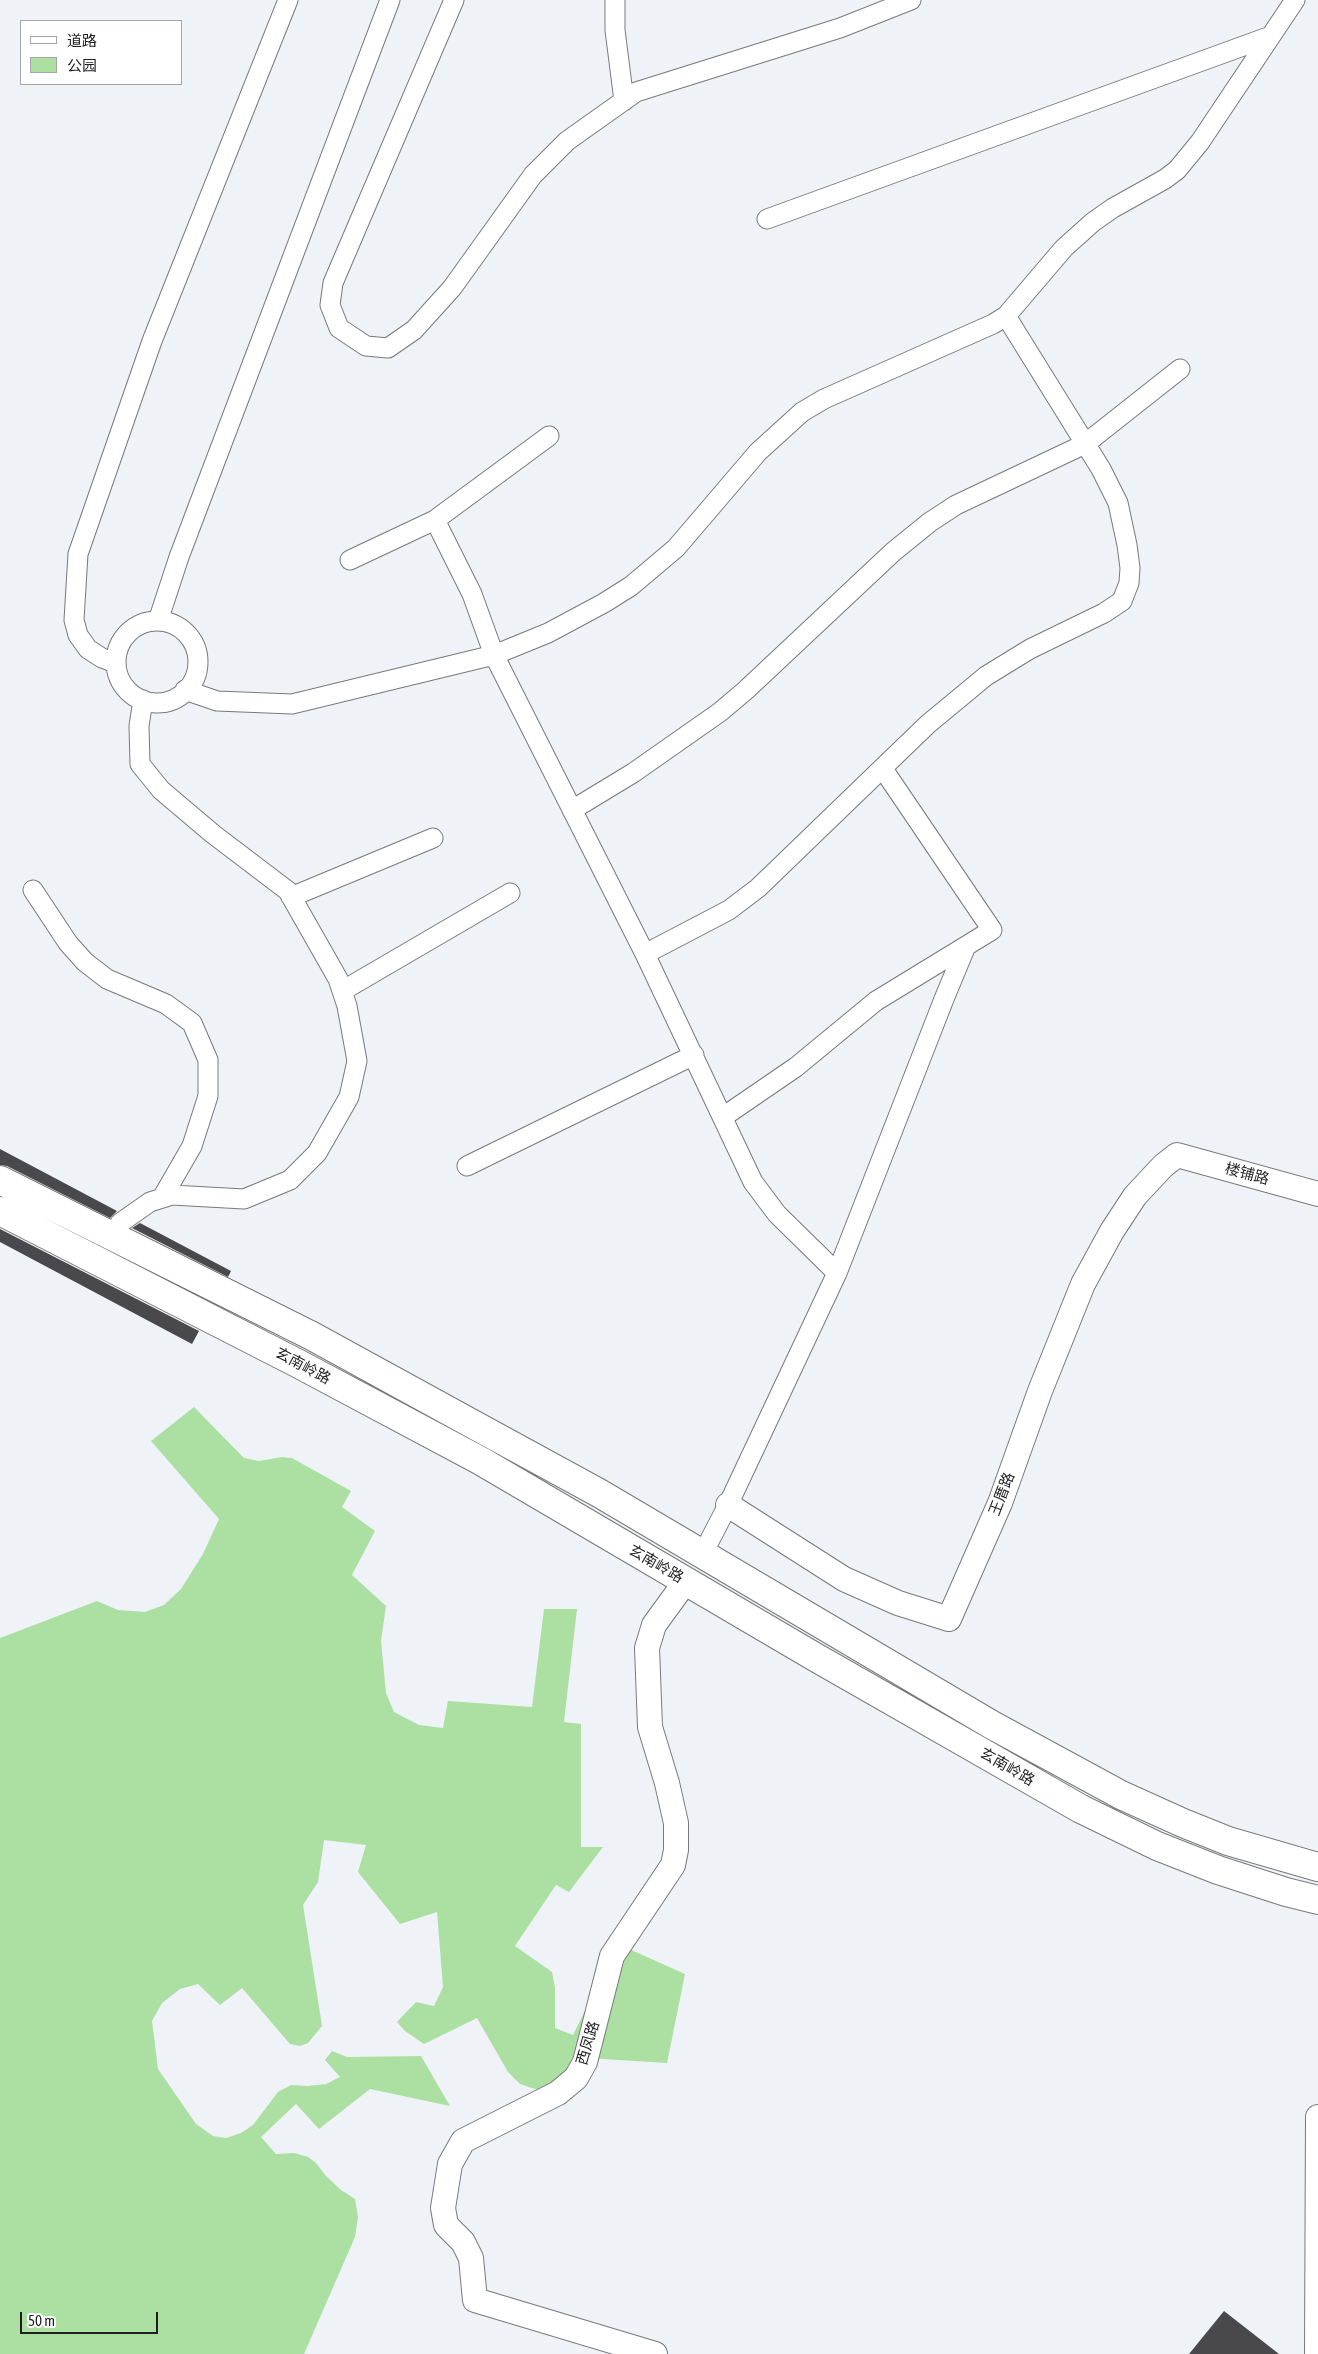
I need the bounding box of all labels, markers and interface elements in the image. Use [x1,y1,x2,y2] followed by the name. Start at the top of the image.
[20,20,182,85] legend
[67,32,97,49] text: 道路
[67,57,97,74] text: 公园
[1223,1159,1271,1189] street label: 楼铺路
[272,1344,334,1388] street label: 玄南岭路
[986,1470,1018,1518] street label: 王厝路
[626,1541,686,1587] street label: 玄南岭路
[977,1744,1037,1790] street label: 玄南岭路
[573,2019,603,2067] street label: 西凤路
[22,2302,160,2334] scale bar
[28,2312,55,2329] text: 50 m

